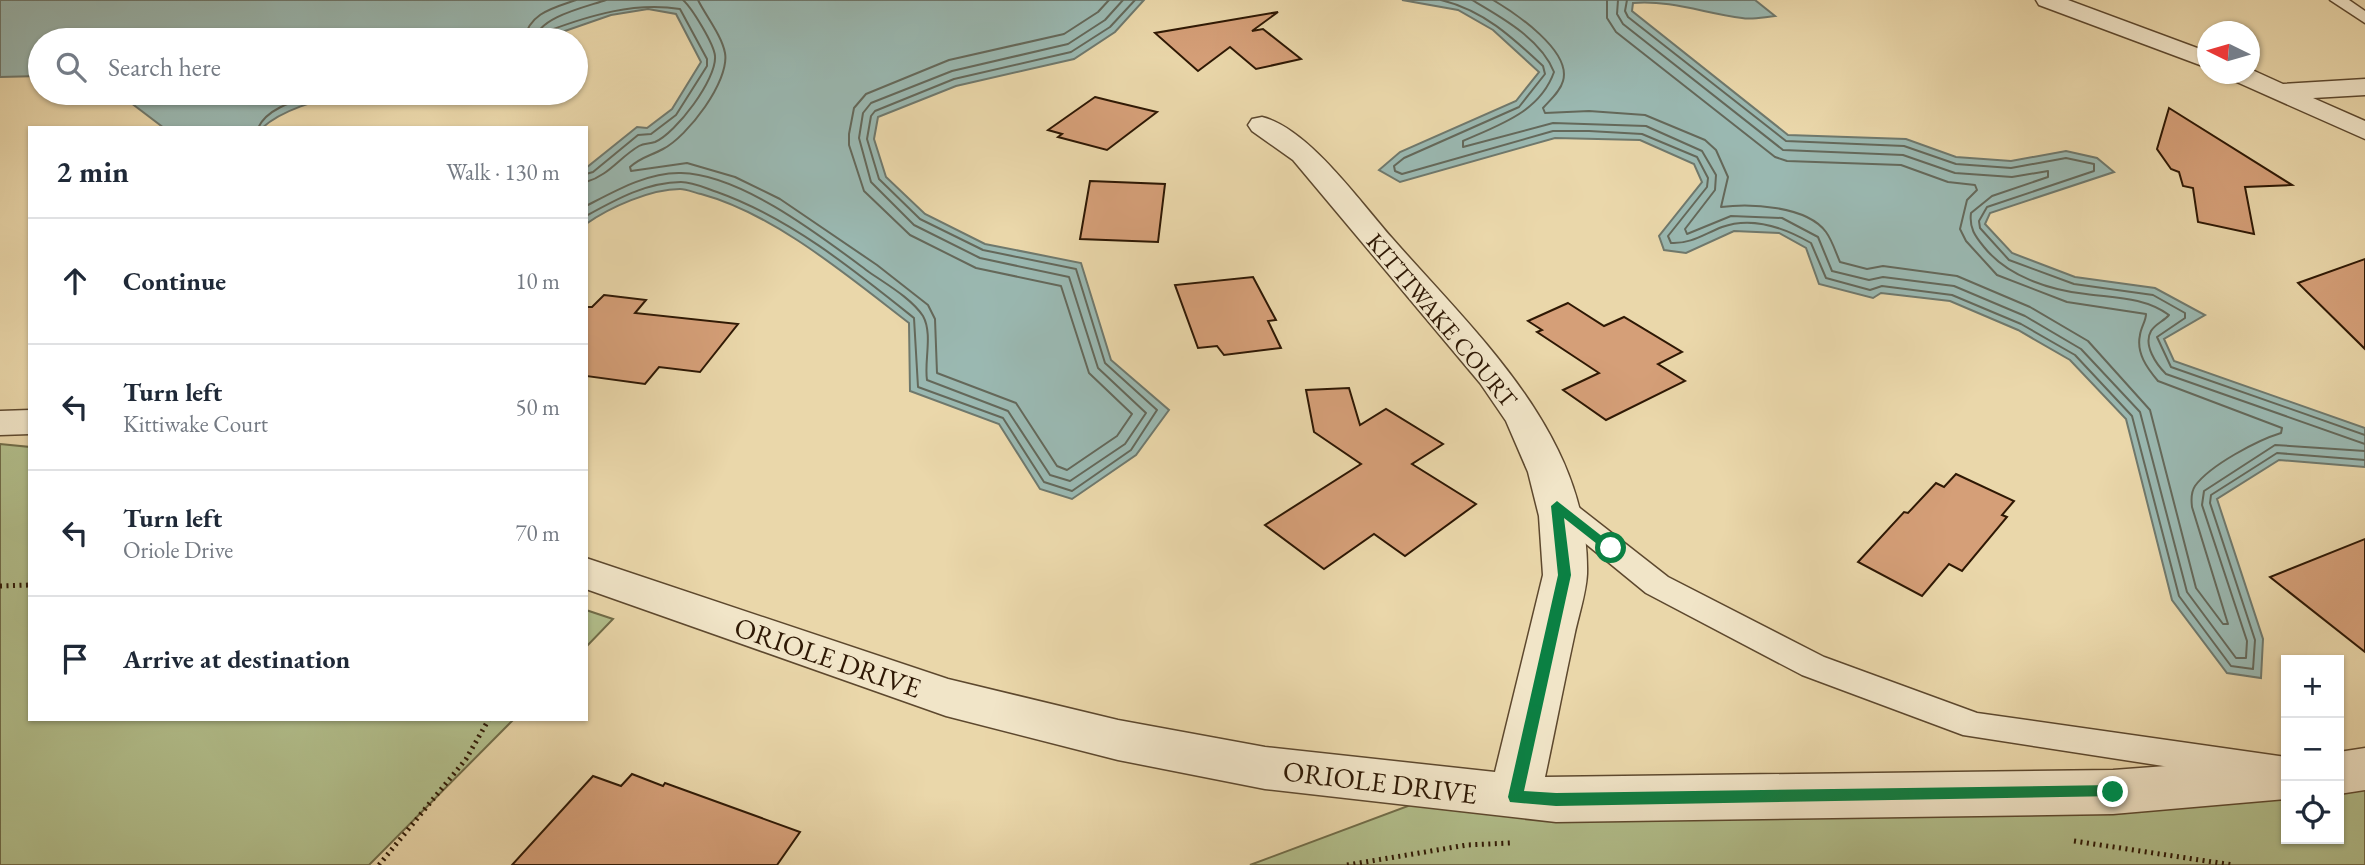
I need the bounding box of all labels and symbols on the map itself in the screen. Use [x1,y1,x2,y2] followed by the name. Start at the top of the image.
[2197,21,2260,84] north arrow
[1360,226,1525,414] street label: KITTIWAKE COURT
[1595,532,1626,563] route start
[730,608,926,706] street label: ORIOLE DRIVE
[1281,752,1479,812] street label: ORIOLE DRIVE
[2097,776,2128,807] route end

